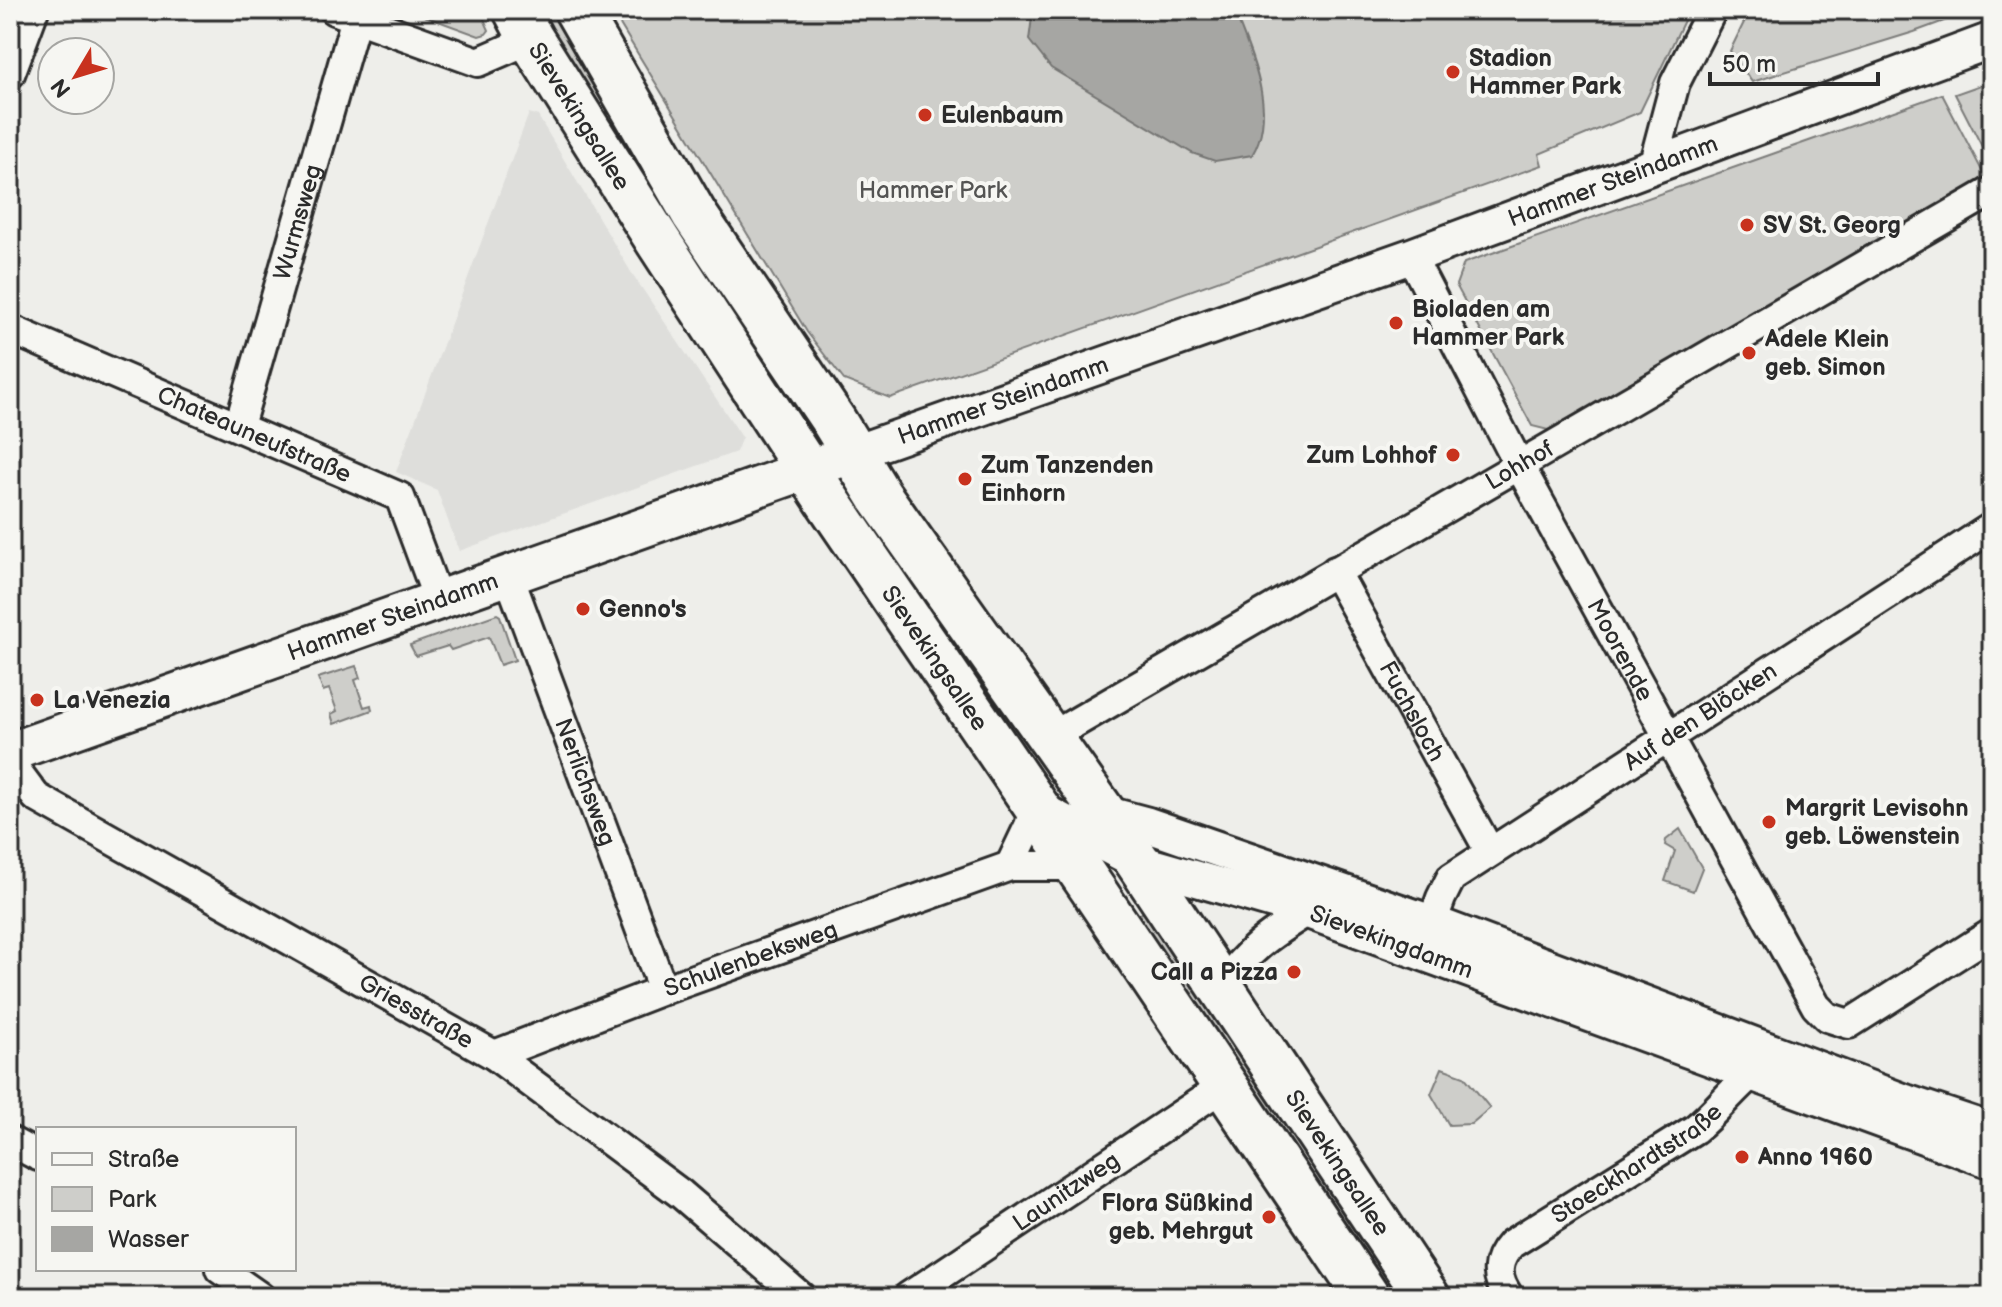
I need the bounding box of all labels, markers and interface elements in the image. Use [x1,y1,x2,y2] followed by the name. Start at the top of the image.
[36,36,116,116] north arrow
[1710,36,1878,86] scale bar
[522,37,636,196] street label: Sievekingsallee
[1469,44,1622,101] place label: Stadion Hammer Park
[1722,50,1776,79] text: 50 m
[1444,63,1462,81] marker: Stadion Hammer Park
[46,73,77,102] text: N
[941,101,1064,130] place label: Eulenbaum
[916,106,934,124] marker: Eulenbaum
[1504,129,1722,234] street label: Hammer Steindamm
[268,161,328,284] street label: Wurmsweg
[859,176,1007,205] park label: Hammer Park
[1763,211,1901,240] place label: SV St. Georg
[1738,216,1756,234] marker: SV St. Georg
[1412,295,1565,352] place label: Bioladen am Hammer Park
[1387,314,1405,332] marker: Bioladen am Hammer Park
[1764,325,1889,382] place label: Adele Klein geb. Simon
[1740,344,1758,362] marker: Adele Klein geb. Simon
[894,350,1112,451] street label: Hammer Steindamm
[153,380,356,489] street label: Chateauneufstraße
[1480,434,1560,497] street label: Lohhof
[1306,441,1438,470] place label: Zum Lohhof
[1444,446,1462,464] marker: Zum Lohhof
[981,451,1154,508] place label: Zum Tanzenden Einhorn
[956,470,974,488] marker: Zum Tanzenden Einhorn
[284,566,502,668] street label: Hammer Steindamm
[875,580,994,736] street label: Sievekingsallee
[1580,594,1660,706] street label: Moorende
[599,595,687,624] place label: Genno's
[574,600,592,618] marker: Genno's
[1373,656,1451,767] street label: Fuchsloch
[1618,656,1783,777] street label: Auf den Blöcken
[53,686,171,715] place label: La Venezia
[28,691,46,709] marker: La Venezia
[548,714,622,850] street label: Nerlichsweg
[1785,794,1969,851] place label: Margrit Levisohn geb. Löwenstein
[1760,813,1778,831] marker: Margrit Levisohn geb. Löwenstein
[1306,899,1477,985] street label: Sievekingdamm
[660,915,841,1004] street label: Schulenbeksweg
[1151,958,1278,987] place label: Call a Pizza
[1285,963,1303,981] marker: Call a Pizza
[353,968,478,1055] street label: Griesstraße
[1279,1085,1396,1242] street label: Sievekingsallee
[1546,1098,1729,1230] street label: Stoeckhardtstraße
[36,1127,296,1271] legend
[1757,1143,1873,1172] place label: Anno 1960
[108,1145,179,1174] text: Straße
[1007,1146,1125,1238] street label: Launitzweg
[1733,1148,1751,1166] marker: Anno 1960
[108,1185,156,1214] text: Park
[1101,1189,1253,1246] place label: Flora Süßkind geb. Mehrgut
[1260,1208,1278,1226] marker: Flora Süßkind geb. Mehrgut
[108,1225,189,1254] text: Wasser

